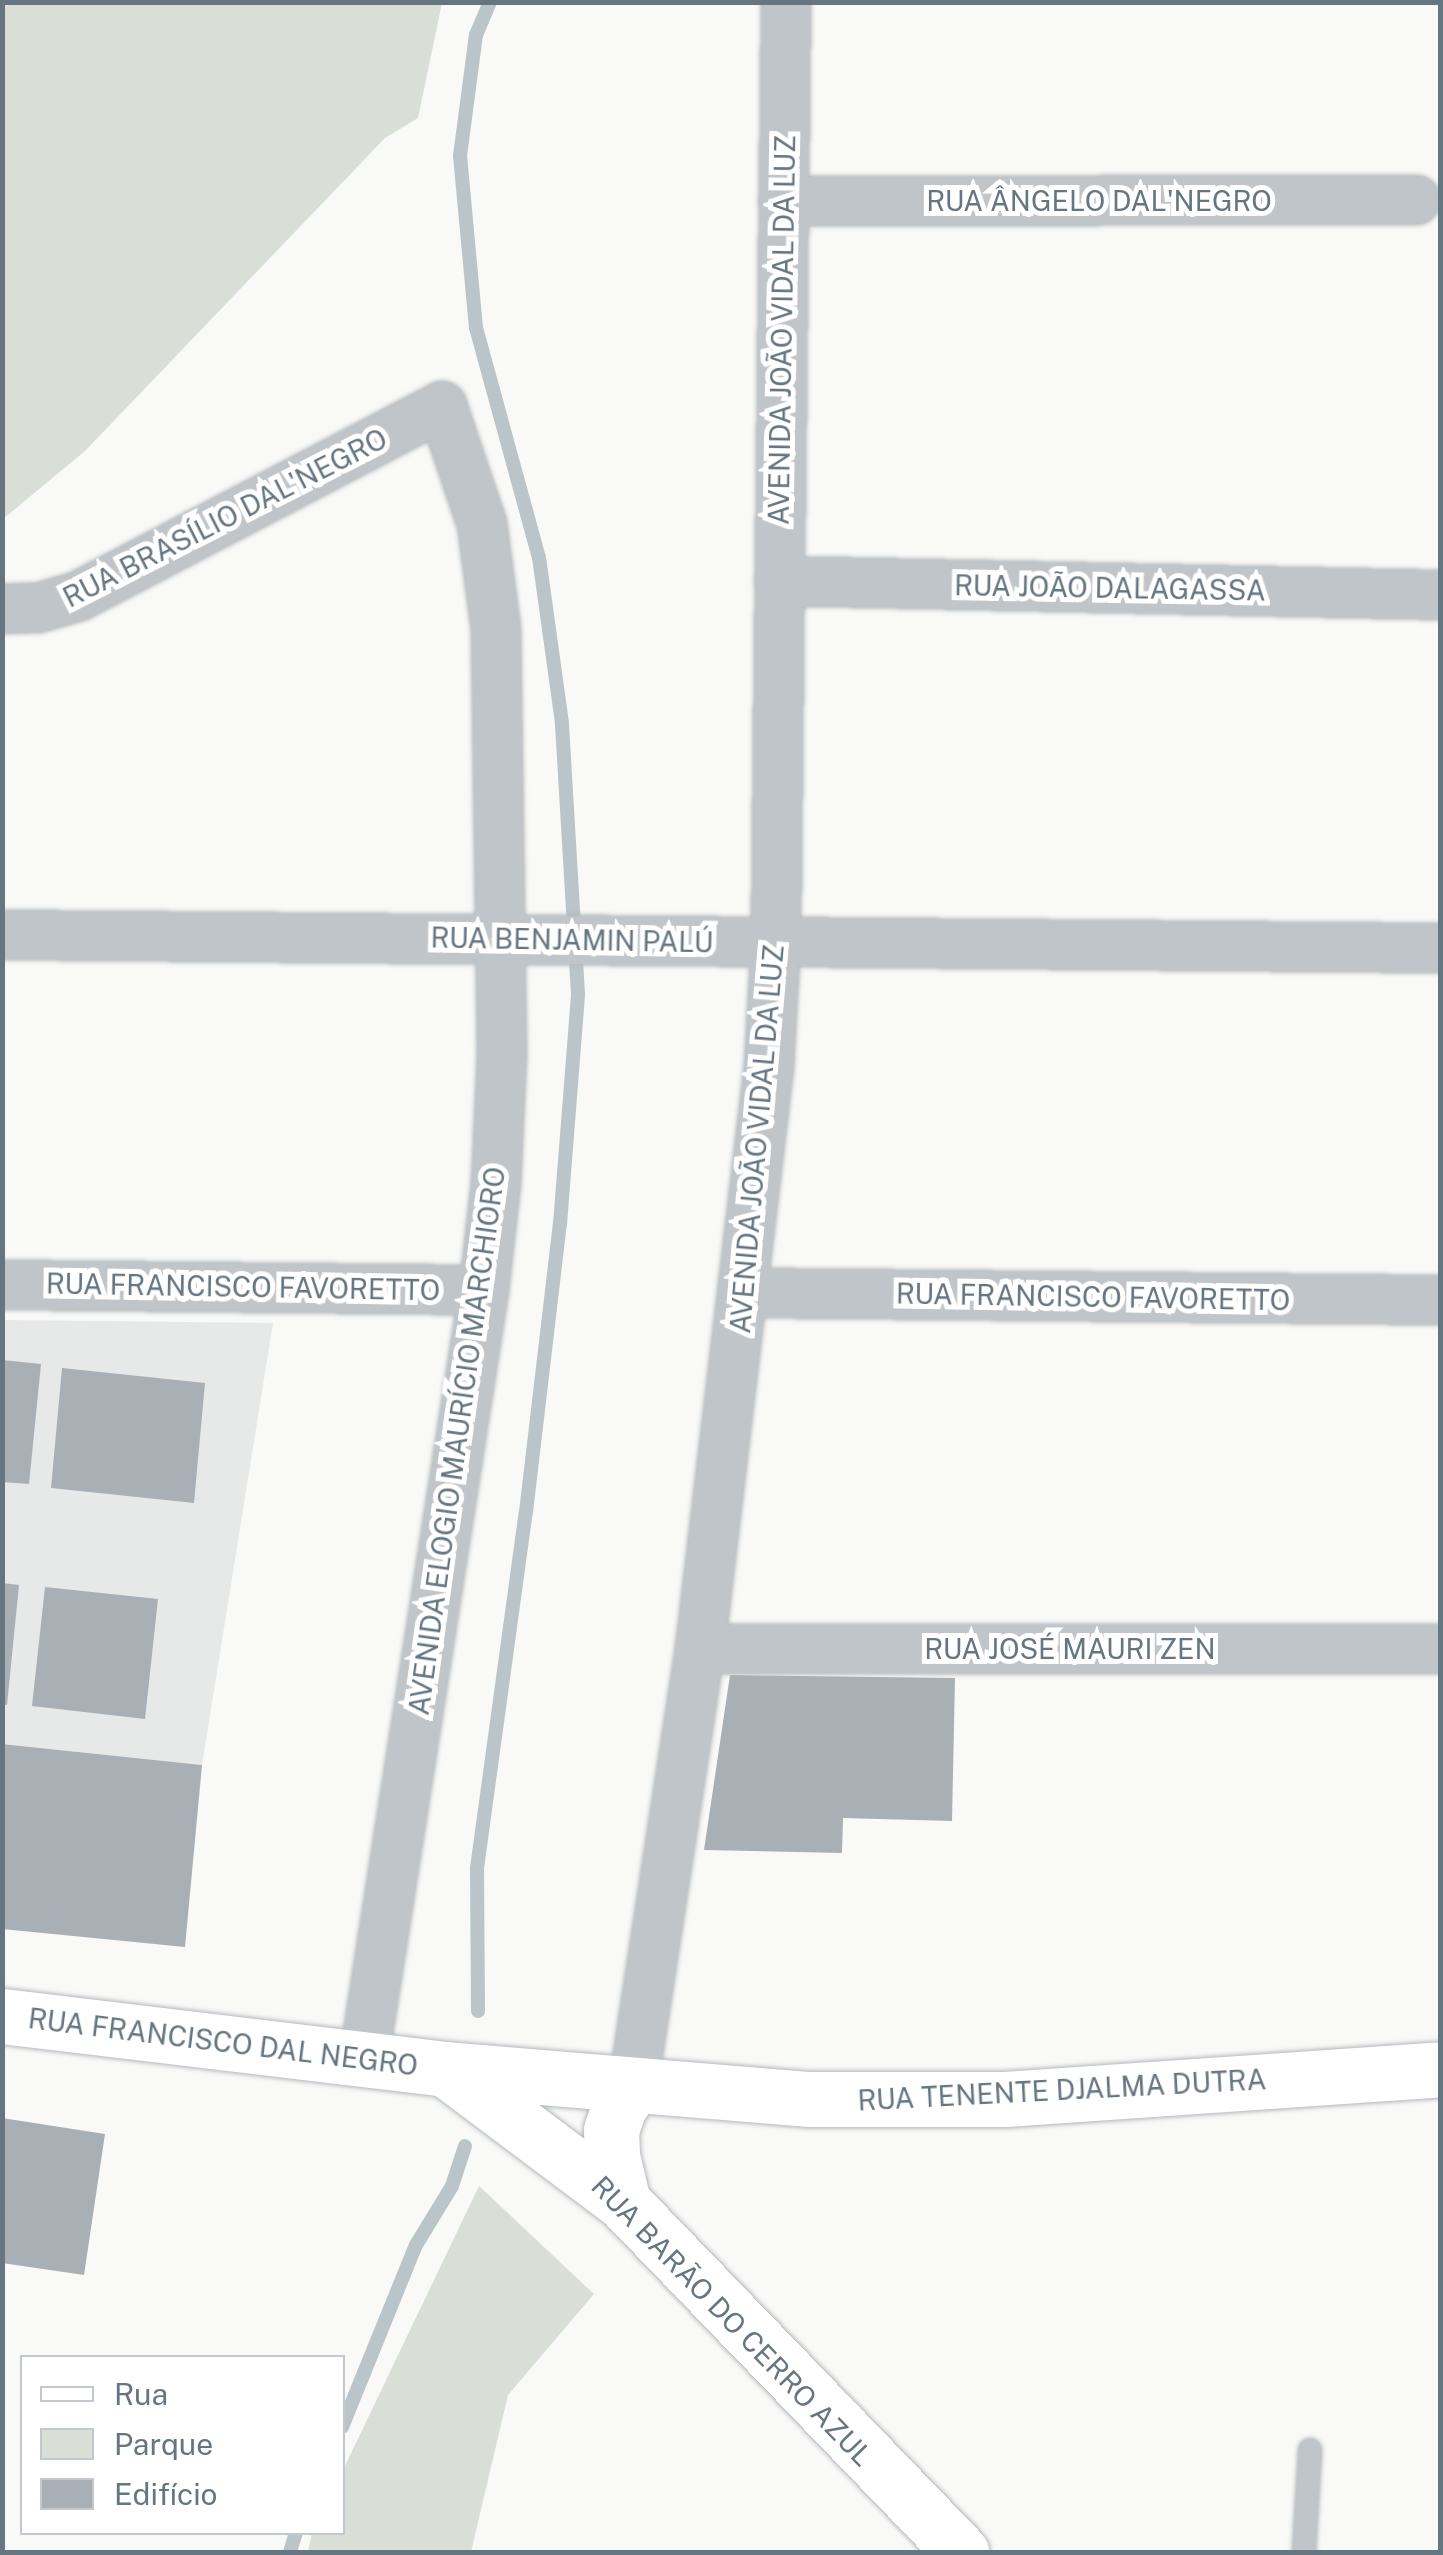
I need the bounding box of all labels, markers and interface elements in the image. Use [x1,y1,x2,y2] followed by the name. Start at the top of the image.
[762,134,802,526] street label: AVENIDA JOÃO VIDAL DA LUZ
[926,184,1272,218] street label: RUA ÂNGELO DAL'NEGRO
[57,422,393,614] street label: RUA BRASÍLIO DAL'NEGRO
[954,568,1266,608] street label: RUA JOÃO DALAGASSA
[430,921,714,959] street label: RUA BENJAMIN PALÚ
[723,943,791,1335] street label: AVENIDA JOÃO VIDAL DA LUZ
[402,1165,512,1717] street label: AVENIDA ELOGIO MAURÍCIO MARCHIORO
[46,1267,440,1307] street label: RUA FRANCISCO FAVORETTO
[896,1277,1290,1317] street label: RUA FRANCISCO FAVORETTO
[924,1632,1216,1666] street label: RUA JOSÉ MAURI ZEN
[26,2001,420,2083] street label: RUA FRANCISCO DAL NEGRO
[857,2063,1267,2117] street label: RUA TENENTE DJALMA DUTRA
[585,2169,879,2473] street label: RUA BARÃO DO CERRO AZUL
[20,2355,345,2535] legend
[114,2376,168,2412] text: Rua
[114,2426,213,2462] text: Parque
[114,2476,218,2512] text: Edifício

